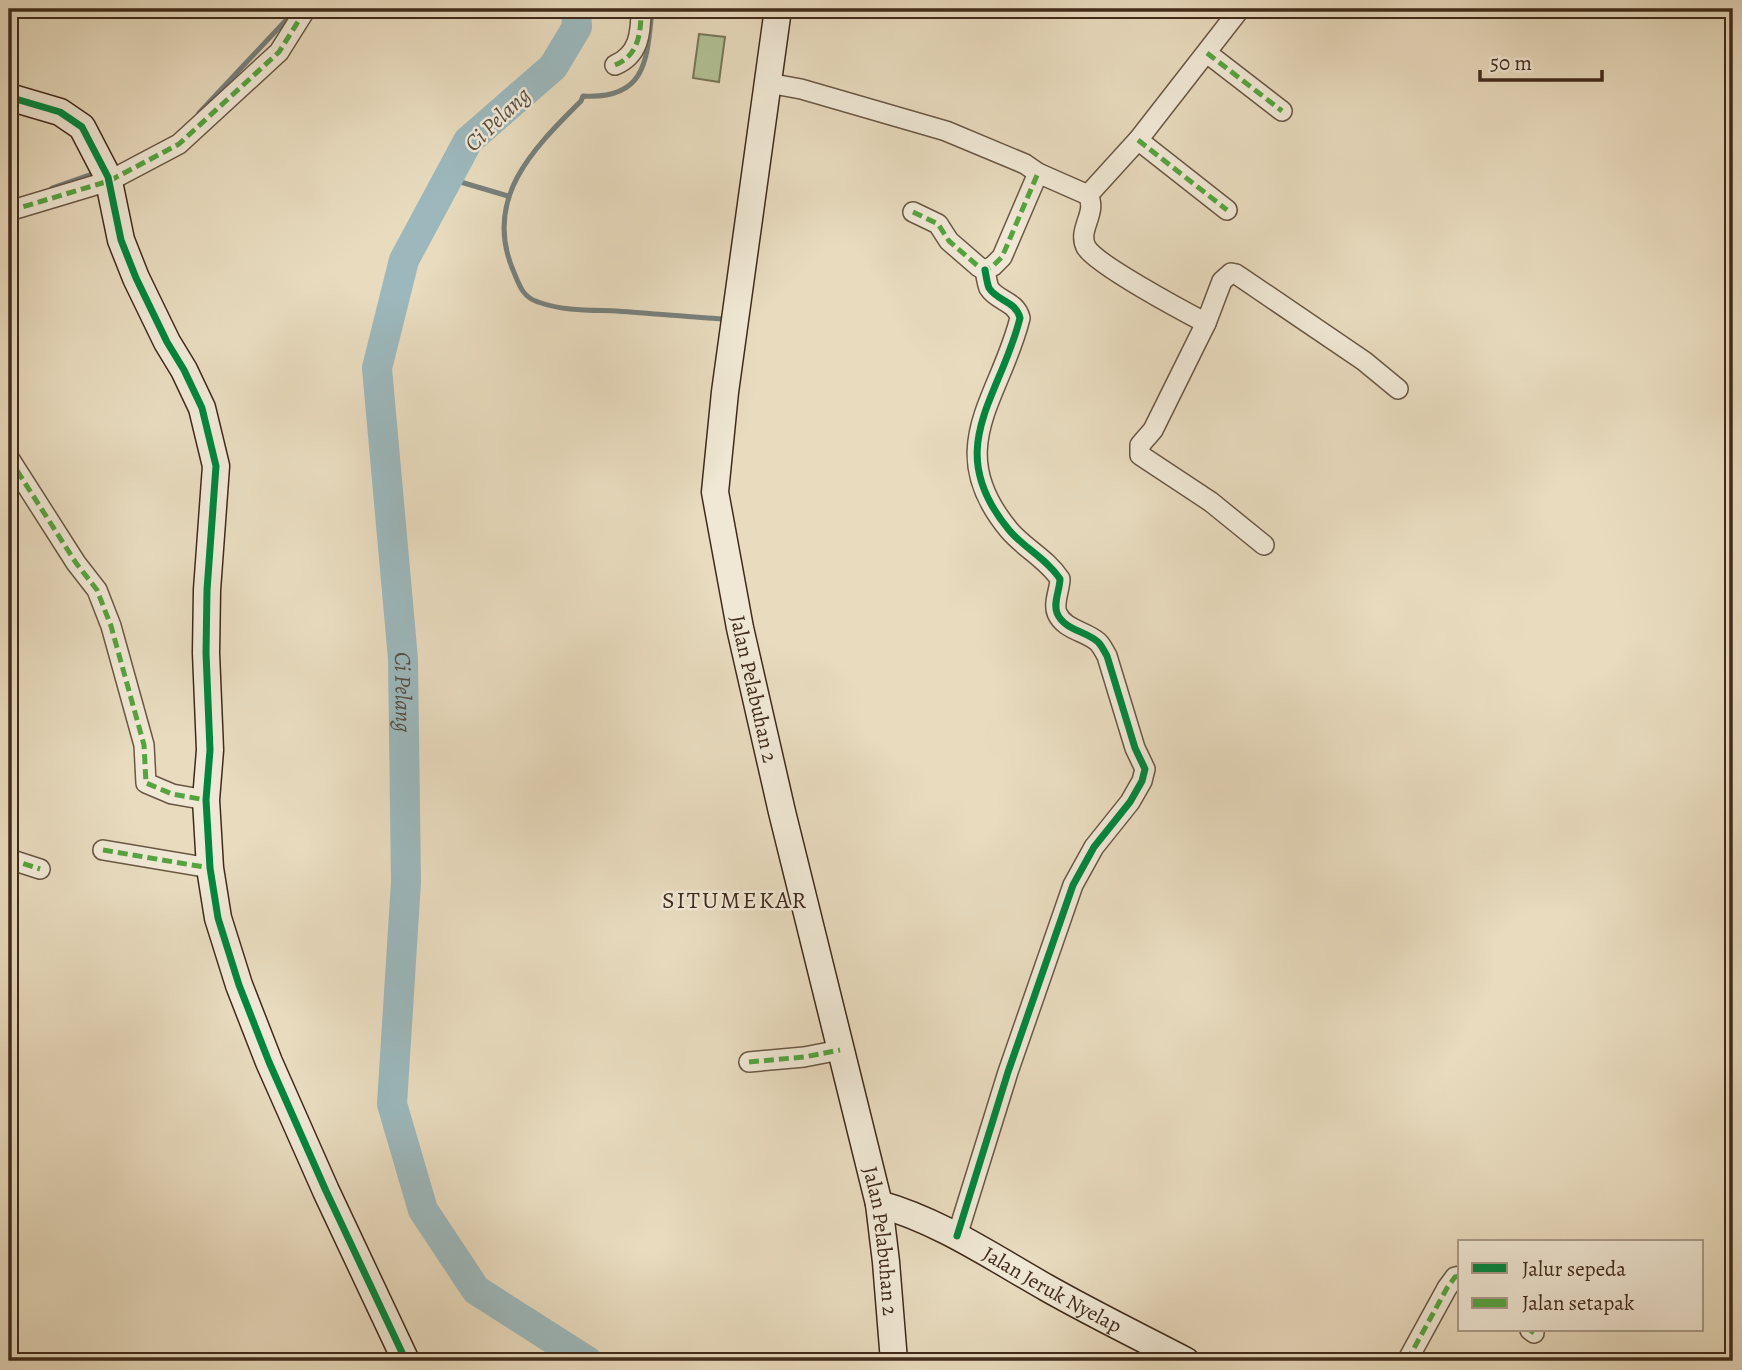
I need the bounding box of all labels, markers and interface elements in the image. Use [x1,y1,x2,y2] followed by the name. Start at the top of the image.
[1480,38,1602,82] scale bar
[1490,49,1532,77] text: 50 m
[458,80,537,159] water label: Ci Pelang
[724,613,784,765] street label: Jalan Pelabuhan 2
[386,650,419,733] water label: Ci Pelang
[662,884,808,916] district label: SITUMEKAR
[856,1164,904,1317] street label: Jalan Pelabuhan 2
[978,1240,1127,1340] street label: Jalan Jeruk Nyelap
[1458,1240,1704,1332] legend
[1522,1255,1626,1283] text: Jalur sepeda
[1522,1289,1635,1317] text: Jalan setapak

